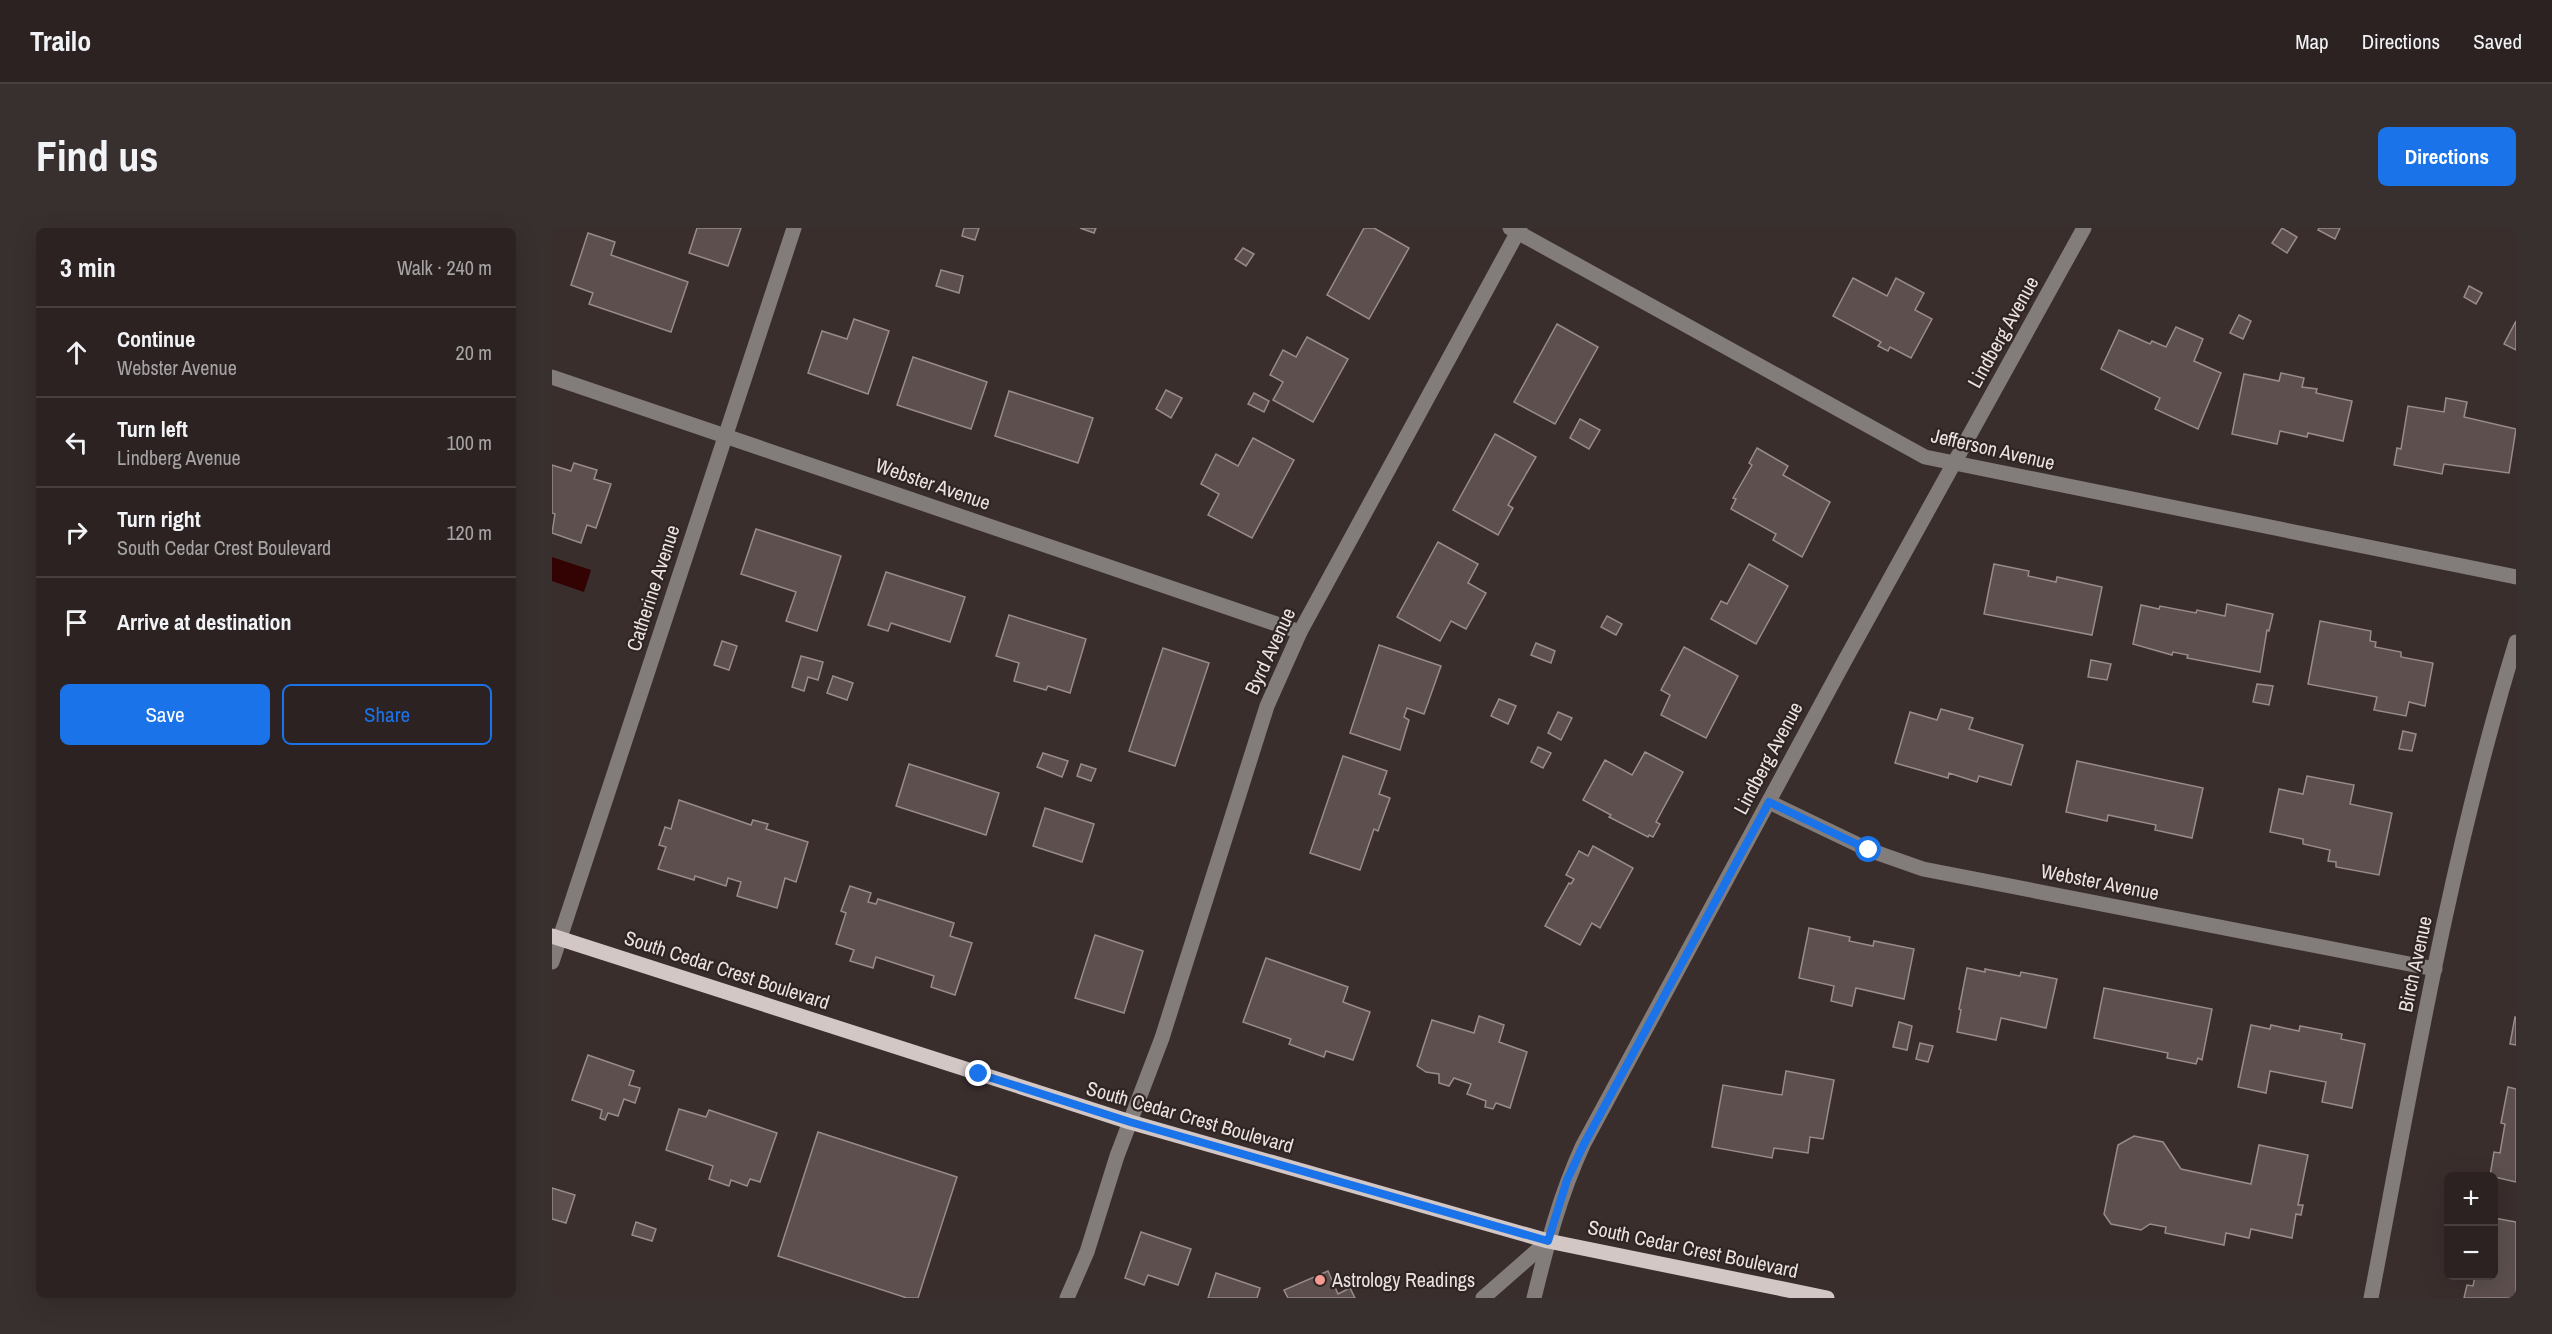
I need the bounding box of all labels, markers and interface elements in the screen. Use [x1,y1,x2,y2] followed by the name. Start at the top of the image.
[30,22,91,60] text: Trailo
[2295,27,2329,56] text: Map
[2362,27,2440,56] text: Directions
[2473,27,2522,56] text: Saved
[2378,127,2516,186] button: Directions
[36,128,158,184] text: Find us
[60,250,116,285] text: 3 min
[397,254,492,281] text: Walk · 240 m
[1961,271,2044,392] street label: Lindberg Avenue
[117,324,195,354] text: Continue
[60,336,93,369] icon: ahead
[456,339,492,366] text: 20 m
[117,354,237,381] text: Webster Avenue
[117,414,188,444] text: Turn left
[1929,421,2058,476] street label: Jefferson Avenue
[60,426,93,459] icon: left
[446,429,492,456] text: 100 m
[117,444,241,471] text: Lindberg Avenue
[872,451,994,516] street label: Webster Avenue
[117,504,201,534] text: Turn right
[60,516,93,549] icon: right
[446,519,492,546] text: 120 m
[619,521,686,654] street label: Catherine Avenue
[117,534,331,561] text: South Cedar Crest Boulevard
[1238,603,1301,699] street label: Byrd Avenue
[60,606,93,639] icon: arrive
[117,607,291,637] text: Arrive at destination
[60,684,270,745] button: Save
[282,684,492,745] button: Share
[1727,697,1809,819] street label: Lindberg Avenue
[1855,836,1881,862] route start
[2039,857,2161,906] street label: Webster Avenue
[2391,914,2438,1014] street label: Birch Avenue
[621,924,833,1015] street label: South Cedar Crest Boulevard
[965,1060,991,1086] route end
[1083,1074,1297,1159] street label: South Cedar Crest Boulevard
[2444,1172,2498,1280] map controls
[2444,1172,2498,1226] button: +
[1586,1213,1801,1284] street label: South Cedar Crest Boulevard
[2444,1226,2498,1280] button: −
[1331,1266,1475,1293] place label: Astrology Readings
[1313,1273,1327,1287] marker: Astrology Readings

